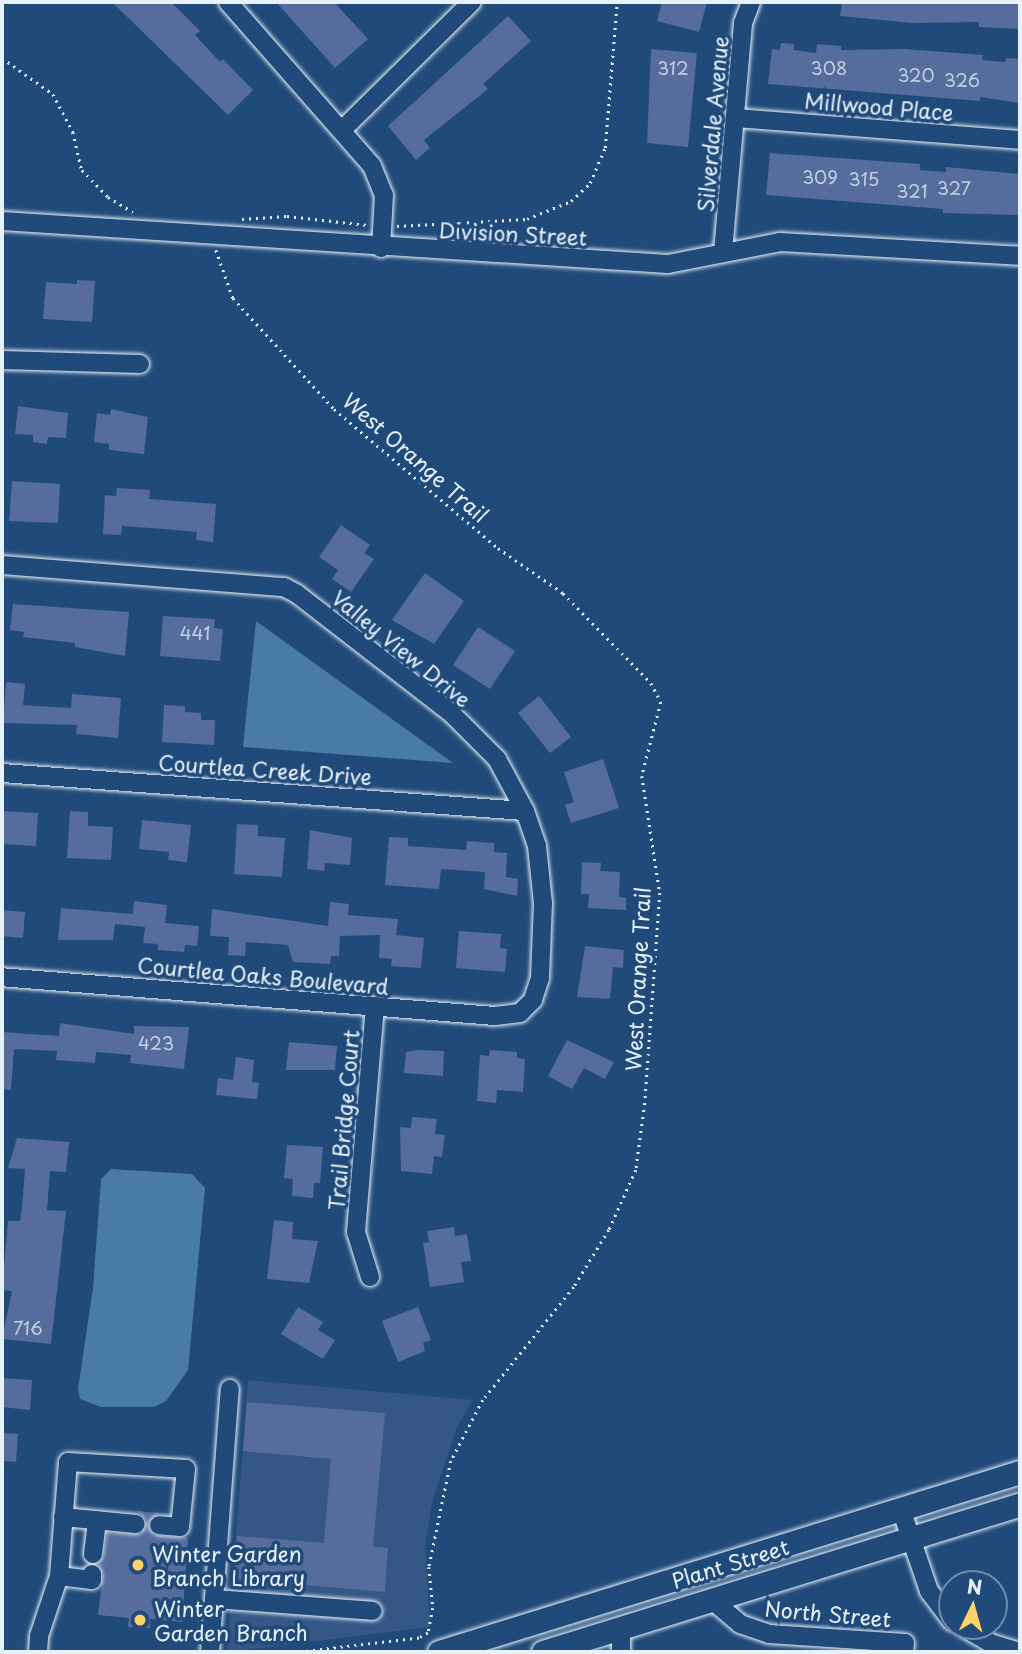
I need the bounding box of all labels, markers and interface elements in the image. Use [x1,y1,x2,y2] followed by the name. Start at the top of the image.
[692,34,732,214] street label: Silverdale Avenue
[657,57,689,79] house number: 312
[811,57,847,79] house number: 308
[897,64,935,86] house number: 320
[944,69,980,91] house number: 326
[803,87,955,125] street label: Millwood Place
[802,166,838,188] house number: 309
[849,168,879,190] house number: 315
[937,177,971,199] house number: 327
[896,180,928,202] house number: 321
[438,217,588,249] street label: Division Street
[338,387,494,527] street label: West Orange Trail
[326,583,478,713] street label: Valley View Drive
[180,622,210,644] house number: 441
[156,749,374,789] street label: Courtlea Creek Drive
[620,886,654,1072] street label: West Orange Trail
[135,951,391,999] street label: Courtlea Oaks Boulevard
[322,1028,364,1212] street label: Trail Bridge Court
[138,1032,174,1054] house number: 423
[13,1317,43,1339] house number: 716
[668,1533,792,1593] street label: Plant Street
[152,1540,303,1590] place label: Winter Garden Branch Library
[130,1557,146,1573] marker: Winter Garden Branch Library
[938,1570,1008,1640] north arrow
[966,1571,983,1601] text: N
[154,1595,307,1645] place label: Winter Garden Branch
[763,1595,893,1631] street label: North Street
[132,1612,148,1628] marker: Winter Garden Branch

